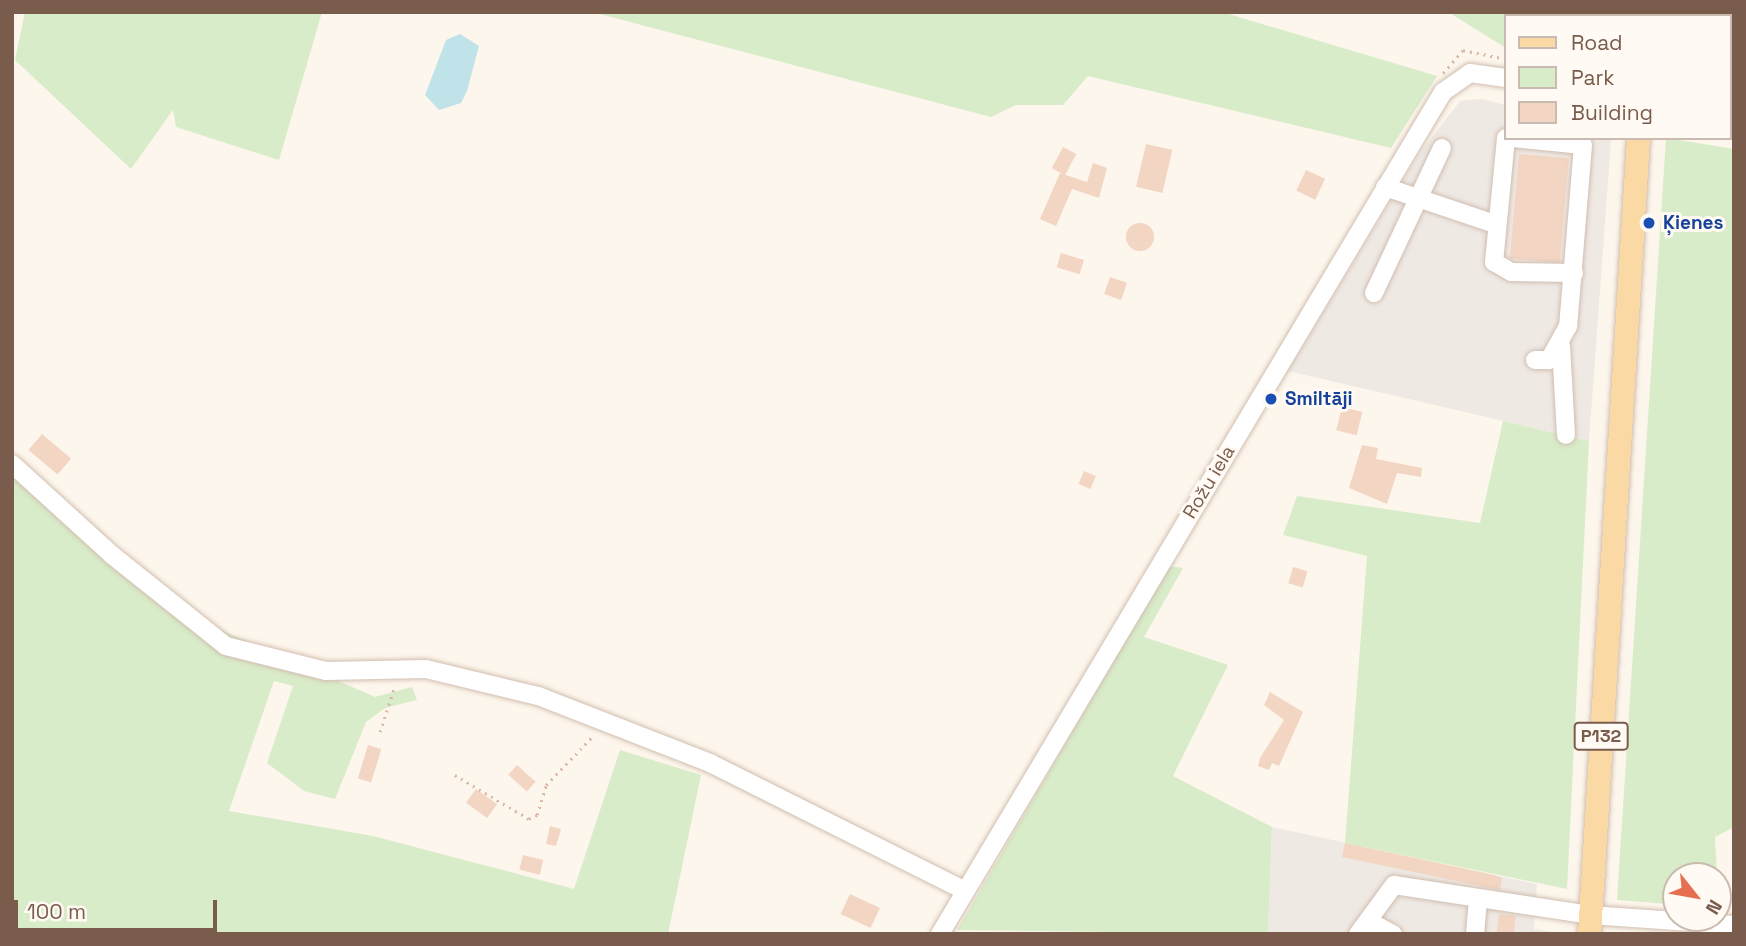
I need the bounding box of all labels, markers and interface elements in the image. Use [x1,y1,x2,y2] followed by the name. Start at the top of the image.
[1504,14,1732,140] legend
[1571,29,1623,56] text: Road
[1571,64,1615,91] text: Park
[1571,99,1653,126] text: Building
[1663,212,1724,234] place label: Ķienes
[1641,215,1657,231] marker: Ķienes
[1285,388,1353,410] place label: Smiltāji
[1263,391,1279,407] marker: Smiltāji
[1178,441,1240,523] street label: Rožu iela
[1573,722,1629,750] road number: P132
[1662,862,1732,932] north arrow
[18,886,220,930] scale bar
[1700,895,1728,919] text: N
[27,898,86,925] text: 100 m

